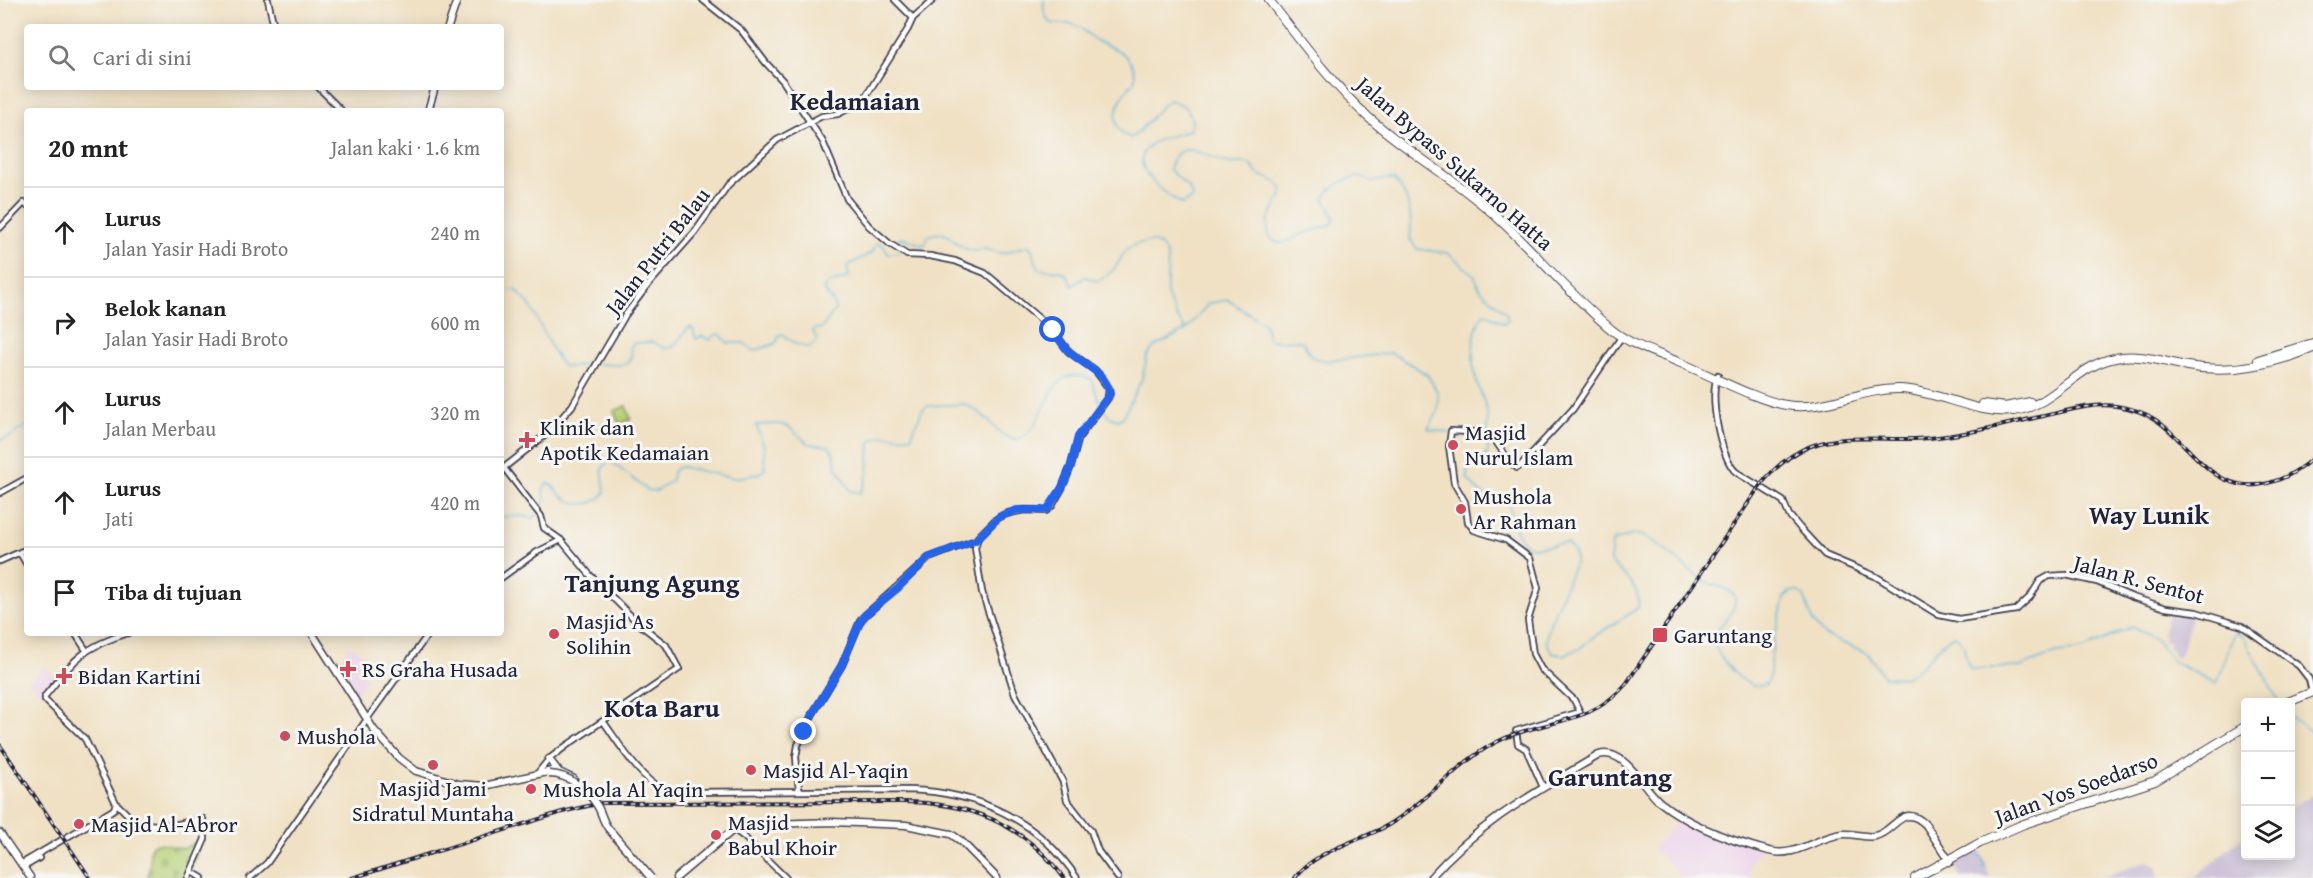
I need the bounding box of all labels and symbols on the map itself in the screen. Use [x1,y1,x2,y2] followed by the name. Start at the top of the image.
[1347,66,1561,258] street label: Jalan Bypass Sukarno Hatta
[790,81,921,120] district label: Kedamaian
[595,180,717,324] street label: Jalan Putri Balau
[1039,316,1065,342] route start
[540,411,710,468] place label: Klinik dan Apotik Kedamaian
[1465,416,1573,473] place label: Masjid Nurul Islam
[518,431,536,449] marker: Klinik dan Apotik Kedamaian
[1446,438,1460,452] marker: Masjid Nurul Islam
[1473,480,1577,537] place label: Mushola Ar Rahman
[2089,495,2209,534] district label: Way Lunik
[1454,502,1468,516] marker: Mushola Ar Rahman
[2067,545,2208,612] street label: Jalan R. Sentot
[565,563,740,602] district label: Tanjung Agung
[566,605,654,662] place label: Masjid As Solihin
[1674,619,1772,651] place label: Garuntang
[1651,626,1669,644] marker: Garuntang
[547,627,561,641] marker: Masjid As Solihin
[362,653,518,685] place label: RS Graha Husada
[78,660,201,692] place label: Bidan Kartini
[339,660,357,678] marker: RS Graha Husada
[55,667,73,685] marker: Bidan Kartini
[604,688,720,727] district label: Kota Baru
[790,718,816,744] route end
[297,720,376,752] place label: Mushola
[278,729,292,743] marker: Mushola
[1987,744,2162,833] street label: Jalan Yos Soedarso
[763,754,909,786] place label: Masjid Al-Yaqin
[1548,757,1672,796] district label: Garuntang
[426,758,440,772] marker: Masjid Jami Sidratul Muntaha
[744,763,758,777] marker: Masjid Al-Yaqin
[352,772,515,829] place label: Masjid Jami Sidratul Muntaha
[543,773,704,805] place label: Mushola Al Yaqin
[524,782,538,796] marker: Mushola Al Yaqin
[728,806,837,863] place label: Masjid Babul Khoir
[91,808,238,840] place label: Masjid Al-Abror
[72,817,86,831] marker: Masjid Al-Abror
[709,828,723,842] marker: Masjid Babul Khoir

